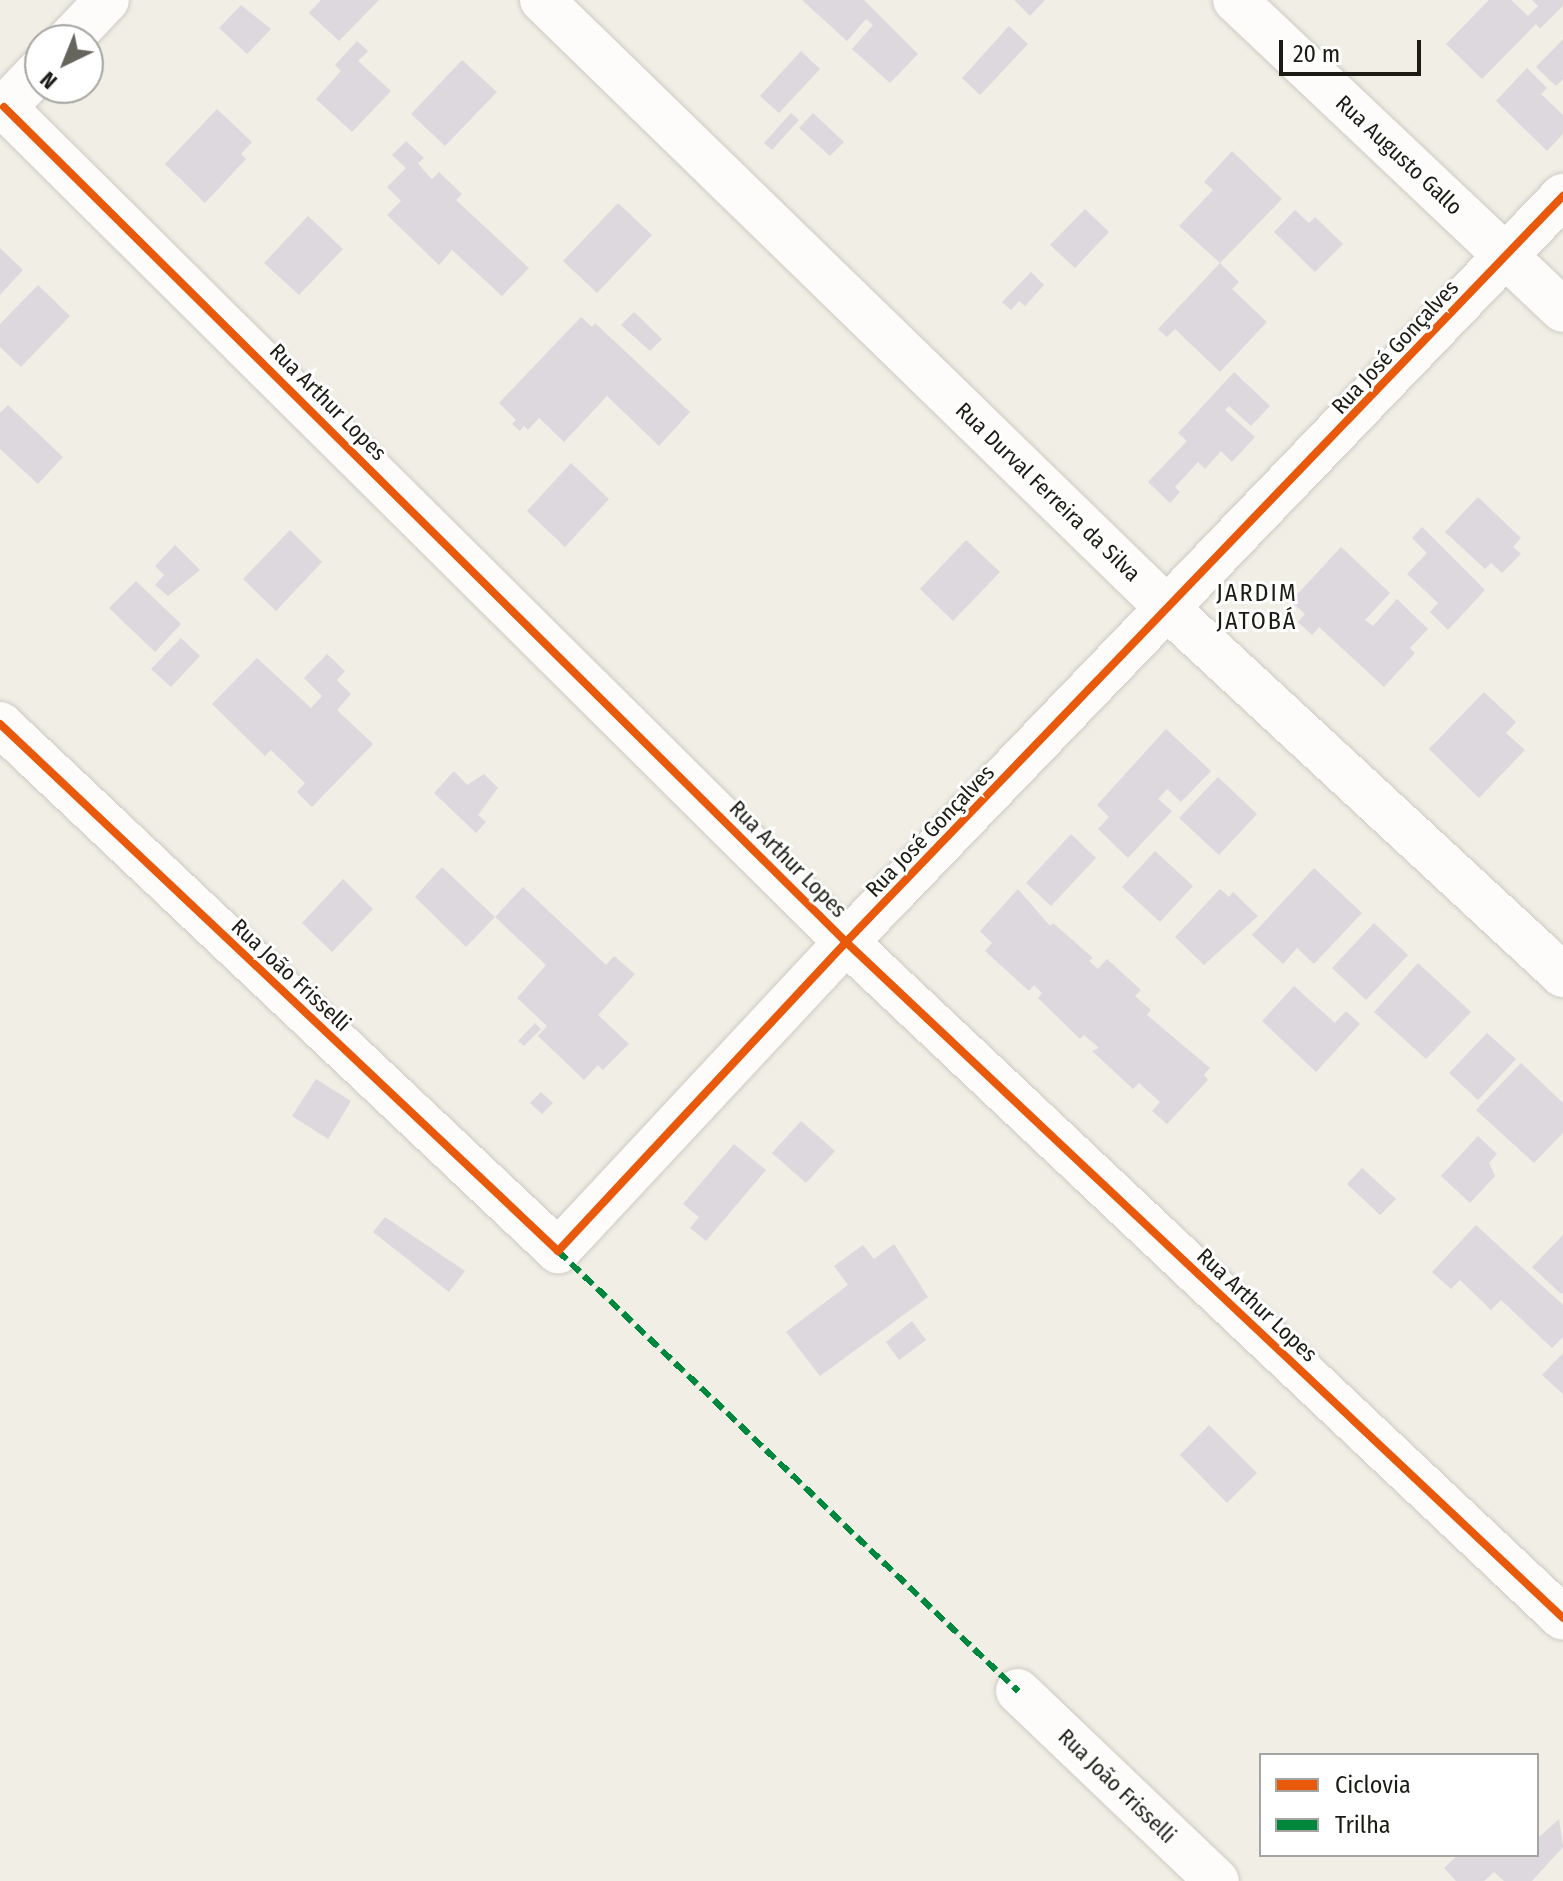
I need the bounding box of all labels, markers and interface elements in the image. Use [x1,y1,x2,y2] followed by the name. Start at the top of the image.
[24,24,104,104] north arrow
[1283,24,1425,74] scale bar
[1293,40,1340,68] text: 20 m
[35,66,63,95] text: N
[1330,90,1468,220] street label: Rua Augusto Gallo
[1326,275,1464,419] street label: Rua José Gonçalves
[264,338,392,466] street label: Rua Arthur Lopes
[950,397,1146,587] street label: Rua Durval Ferreira da Silva
[1216,580,1298,636] district label: JARDIM JATOBÁ
[860,759,1000,903] street label: Rua José Gonçalves
[724,795,852,923] street label: Rua Arthur Lopes
[226,913,356,1037] street label: Rua João Frisselli
[1191,1243,1323,1367] street label: Rua Arthur Lopes
[1053,1723,1181,1849] street label: Rua João Frisselli
[1259,1753,1539,1857] legend
[1335,1771,1411,1799] text: Ciclovia
[1335,1811,1391,1839] text: Trilha

